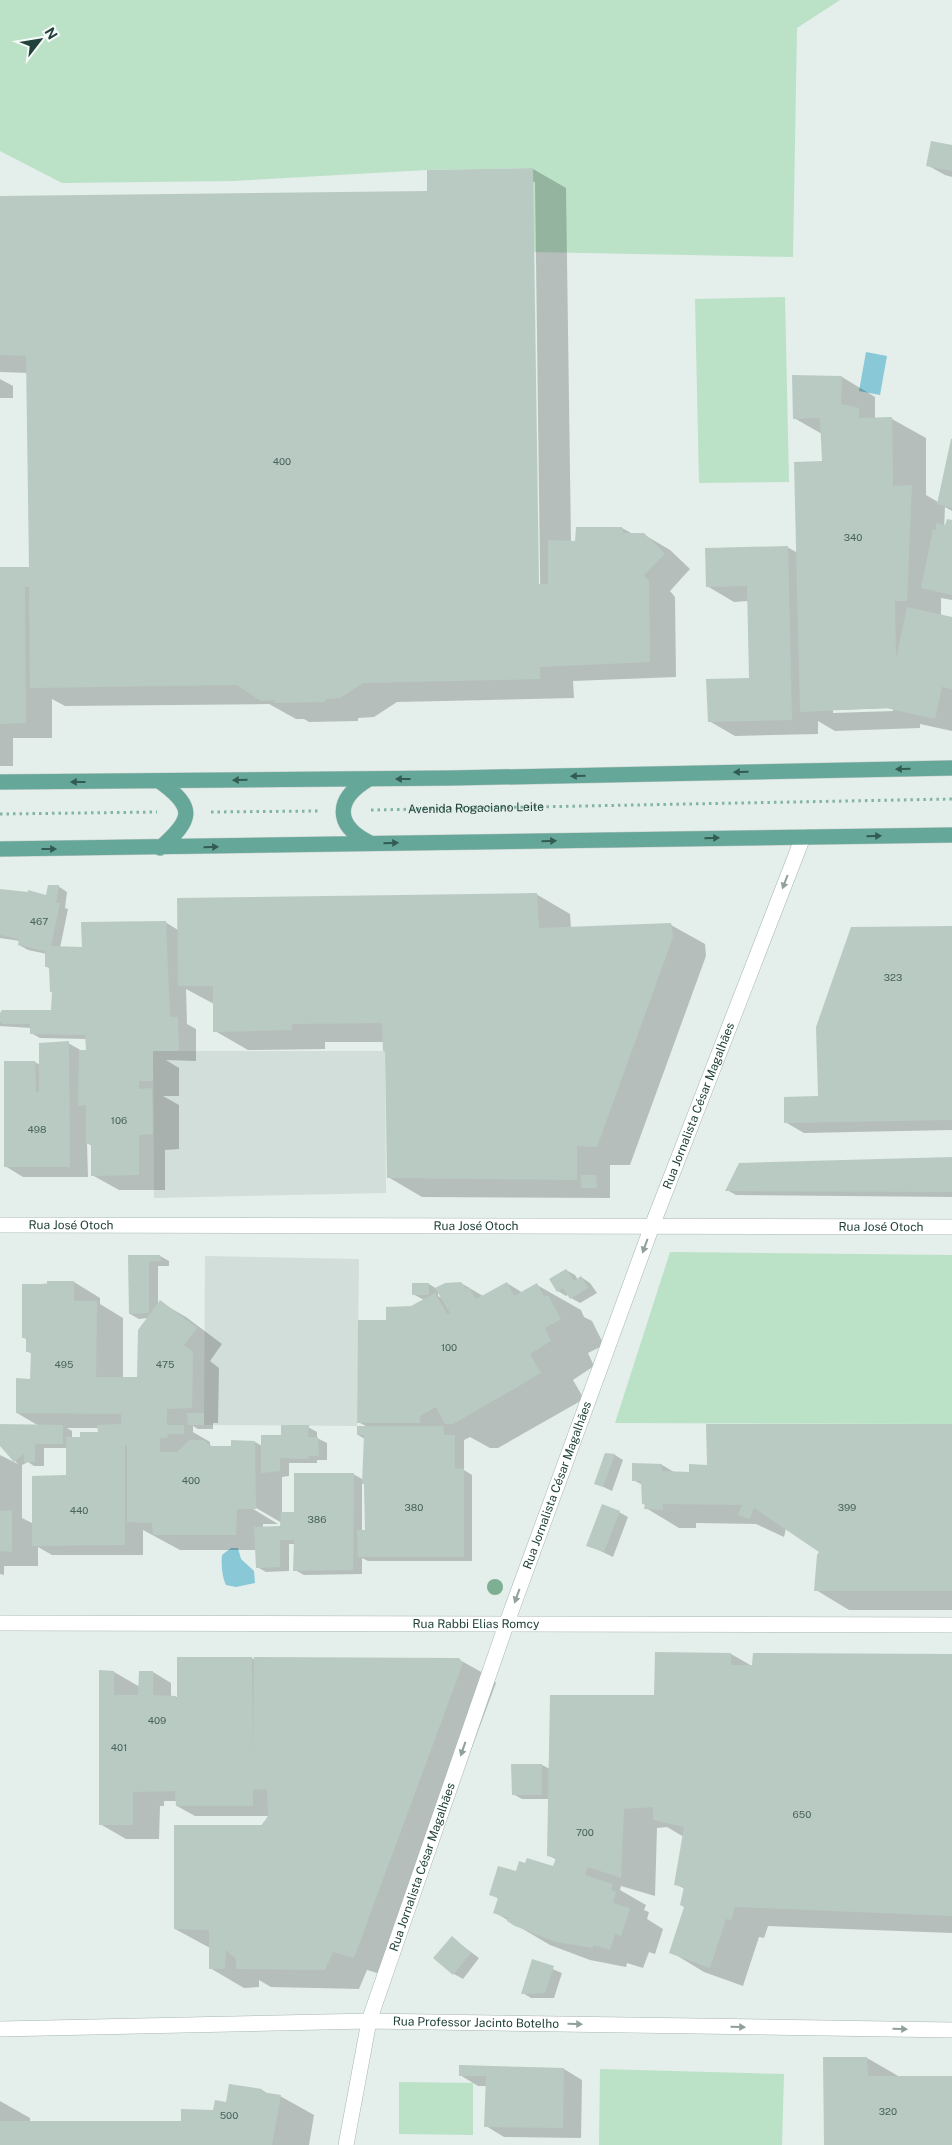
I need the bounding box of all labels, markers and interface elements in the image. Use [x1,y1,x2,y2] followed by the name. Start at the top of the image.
[15,15,65,65] north arrow
[41,24,61,42] text: N
[273,455,291,467] house number: 400
[844,531,862,543] house number: 340
[895,765,911,773] one-way arrow
[733,769,749,777] one-way arrow
[570,772,586,780] one-way arrow
[395,775,411,783] one-way arrow
[232,776,248,784] one-way arrow
[70,778,86,786] one-way arrow
[408,800,544,816] street label: Avenida Rogaciano Leite
[867,832,883,840] one-way arrow
[704,834,720,842] one-way arrow
[542,837,558,845] one-way arrow
[383,839,399,847] one-way arrow
[203,843,219,851] one-way arrow
[41,845,57,853] one-way arrow
[781,875,789,890] one-way arrow
[30,915,48,927] house number: 467
[884,971,902,983] house number: 323
[660,1020,737,1191] street label: Rua Jornalista César Magalhães
[111,1114,127,1126] house number: 106
[28,1123,46,1135] house number: 498
[28,1218,114,1232] street label: Rua José Otoch
[433,1219,519,1233] street label: Rua José Otoch
[838,1220,924,1234] street label: Rua José Otoch
[641,1239,649,1254] one-way arrow
[441,1341,457,1353] house number: 100
[55,1358,73,1370] house number: 495
[156,1358,174,1370] house number: 475
[520,1399,594,1571] street label: Rua Jornalista César Magalhães
[182,1474,200,1486] house number: 400
[405,1501,423,1513] house number: 380
[838,1501,856,1513] house number: 399
[70,1504,88,1516] house number: 440
[308,1513,326,1525] house number: 386
[513,1589,521,1604] one-way arrow
[413,1617,540,1631] street label: Rua Rabbi Elias Romcy
[148,1714,166,1726] house number: 409
[111,1741,127,1753] house number: 401
[459,1742,466,1757] one-way arrow
[387,1781,458,1953] street label: Rua Jornalista César Magalhães
[793,1808,811,1820] house number: 650
[576,1826,594,1838] house number: 700
[393,2014,559,2031] street label: Rua Professor Jacinto Botelho
[568,2020,584,2028] one-way arrow
[730,2023,746,2031] one-way arrow
[893,2026,909,2034] one-way arrow
[879,2105,897,2117] house number: 320
[220,2109,238,2121] house number: 500

